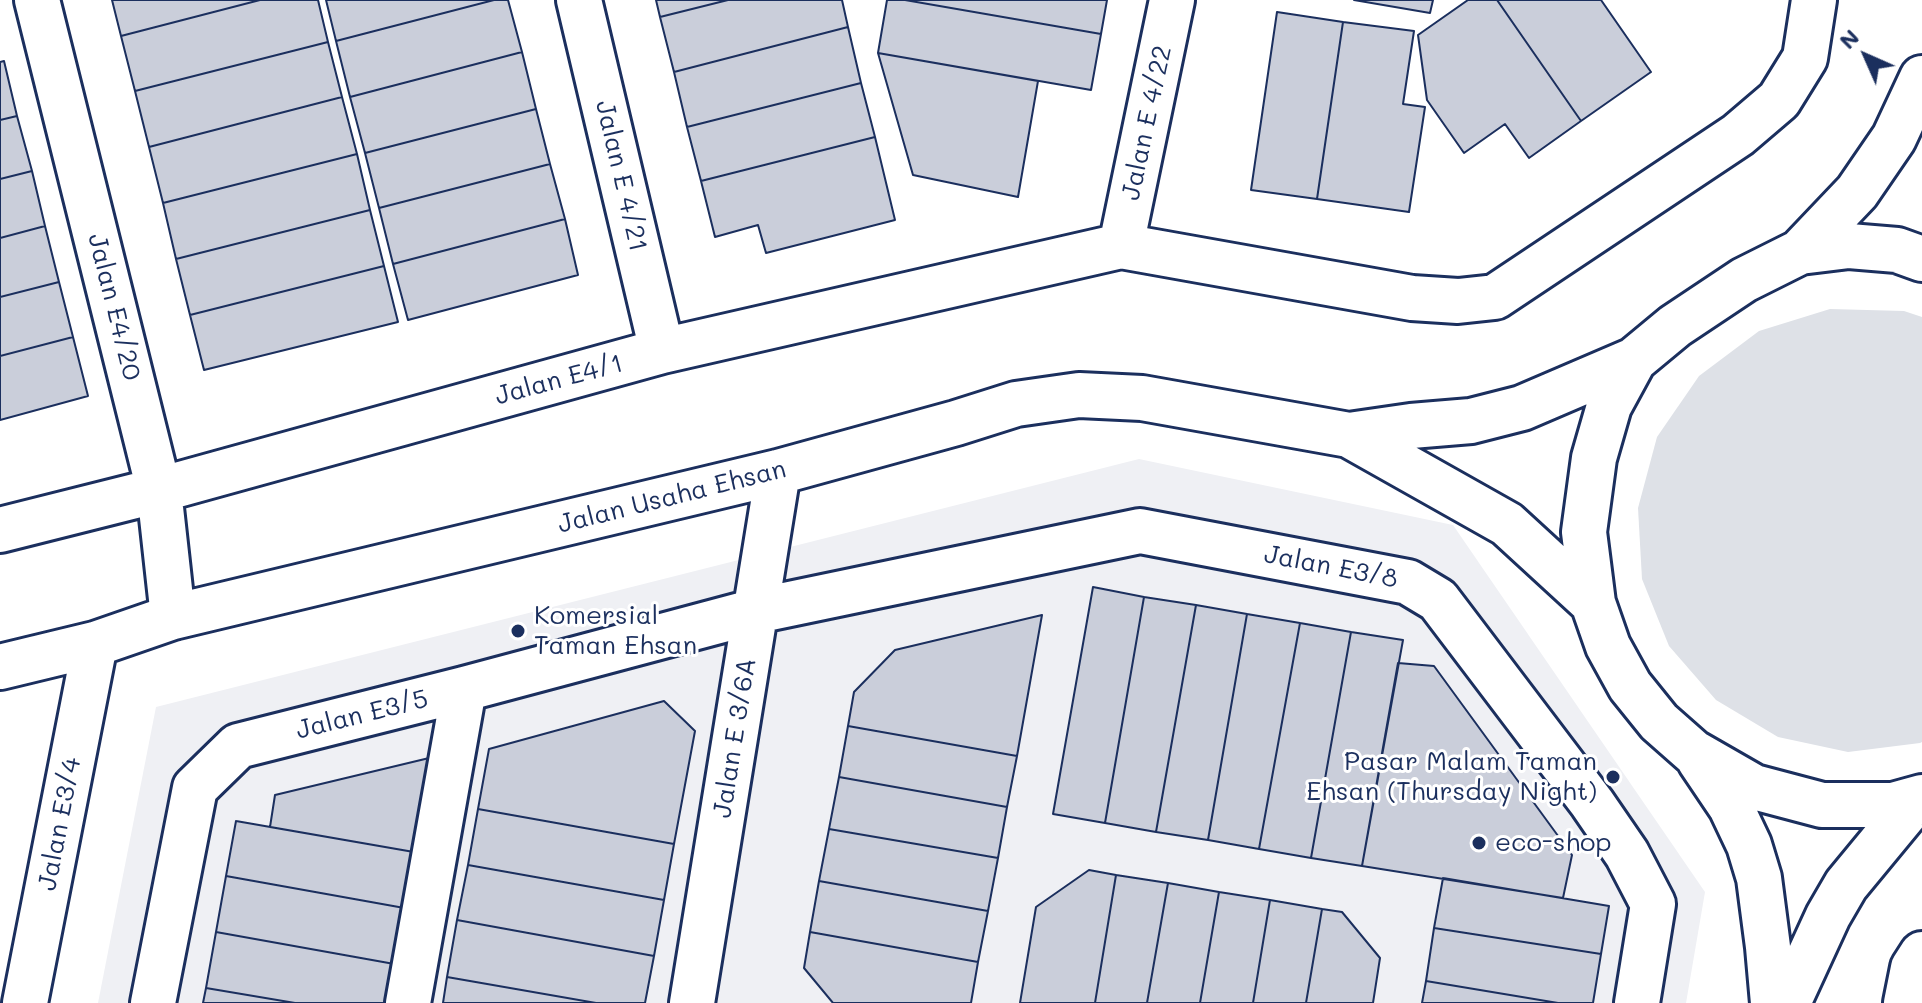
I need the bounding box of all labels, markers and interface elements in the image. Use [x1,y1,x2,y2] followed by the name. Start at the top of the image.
[1826,16,1906,96] north arrow
[1833,23,1865,55] text: N
[1115,43,1179,203] street label: Jalan E 4/22
[588,97,654,255] street label: Jalan E 4/21
[81,230,147,384] street label: Jalan E4/20
[492,348,626,412] street label: Jalan E4/1
[555,454,789,540] street label: Jalan Usaha Ehsan
[1262,539,1400,595] street label: Jalan E3/8
[534,600,697,662] place label: Komersial Taman Ehsan
[509,622,527,640] marker: Komersial Taman Ehsan
[707,656,763,820] street label: Jalan E 3/6A
[293,684,431,746] street label: Jalan E3/5
[1306,746,1597,808] place label: Pasar Malam Taman Ehsan (Thursday Night)
[32,755,88,893] street label: Jalan E3/4
[1604,768,1622,786] marker: Pasar Malam Taman Ehsan (Thursday Night)
[1495,827,1612,859] place label: eco-shop
[1470,834,1488,852] marker: eco-shop

